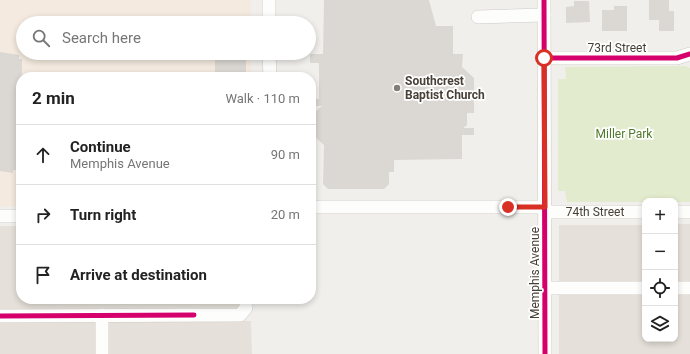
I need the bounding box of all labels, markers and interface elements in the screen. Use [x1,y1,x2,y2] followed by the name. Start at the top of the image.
[16,16,316,60] search box
[30,27,52,49] icon: search
[62,29,141,47] text: Search here
[588,41,646,55] street label: 73rd Street
[535,49,553,67] route start
[405,74,485,102] place label: Southcrest Baptist Church
[392,83,402,93] marker: Southcrest Baptist Church
[32,88,75,108] text: 2 min
[225,91,300,106] text: Walk · 110 m
[596,127,653,141] park label: Miller Park
[70,138,131,156] text: Continue
[32,144,54,166] icon: ahead
[271,147,300,162] text: 90 m
[70,156,170,171] text: Memphis Avenue
[499,198,517,216] route end
[642,198,678,342] map controls
[642,198,678,234] button: +
[32,204,54,226] icon: right
[566,205,624,219] street label: 74th Street
[70,206,136,224] text: Turn right
[271,207,300,222] text: 20 m
[528,227,542,319] street label: Memphis Avenue
[642,234,678,270] button: −
[32,264,54,286] icon: arrive
[70,266,207,284] text: Arrive at destination
[642,270,678,306] button: locate
[642,306,678,342] button: layers

